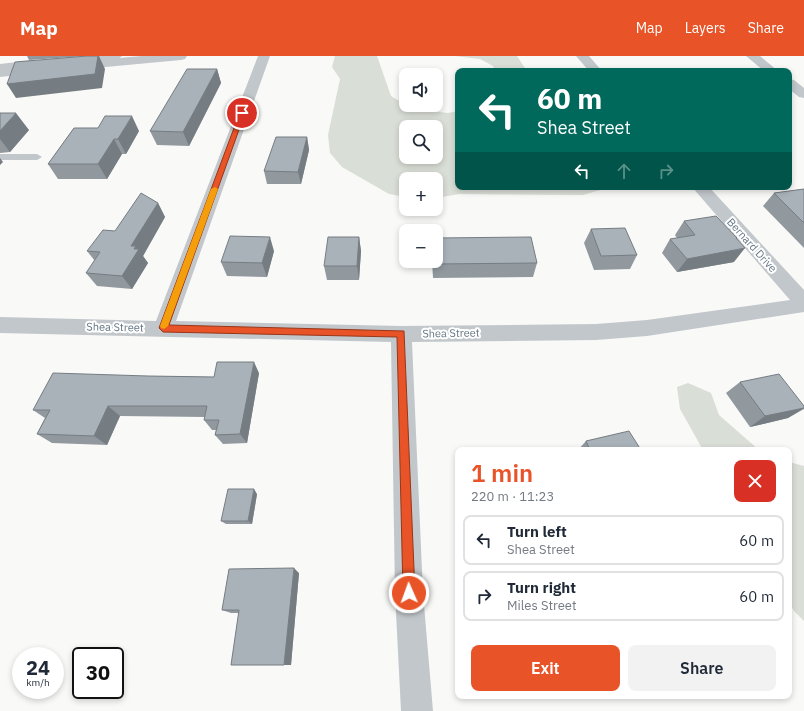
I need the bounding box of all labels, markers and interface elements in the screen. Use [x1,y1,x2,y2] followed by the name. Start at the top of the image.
[20,16,58,40] text: Map
[636,19,663,37] text: Map
[685,19,726,37] text: Layers
[748,19,784,37] text: Share
[399,68,443,268] map controls
[399,68,443,112] button: sound
[537,80,602,117] text: 60 m
[471,84,523,136] icon: left
[225,96,259,130] pin
[231,102,253,124] icon: arrive
[537,116,631,139] text: Shea Street
[399,120,443,164] button: search
[571,160,593,182] icon: left
[613,160,635,182] icon: ahead
[655,160,677,182] icon: right
[399,172,443,216] button: +
[724,215,780,275] street label: Bernard Drive
[399,224,443,268] button: −
[86,320,144,335] street label: Shea Street
[422,325,480,340] street label: Shea Street
[471,457,533,489] text: 1 min
[734,460,776,502] button: close
[471,488,554,505] text: 220 m · 11:23
[507,522,567,541] text: Turn left
[473,529,495,551] icon: left
[739,531,774,550] text: 60 m
[507,541,575,558] text: Shea Street
[388,572,430,614] position arrow
[507,578,576,597] text: Turn right
[473,585,495,607] icon: right
[739,587,774,606] text: 60 m
[507,597,577,614] text: Miles Street
[471,645,620,691] button: Exit
[628,645,776,691] button: Share
[72,647,124,699] speed limit sign: 30
[26,654,50,681] text: 24
[26,676,50,689] text: km/h

